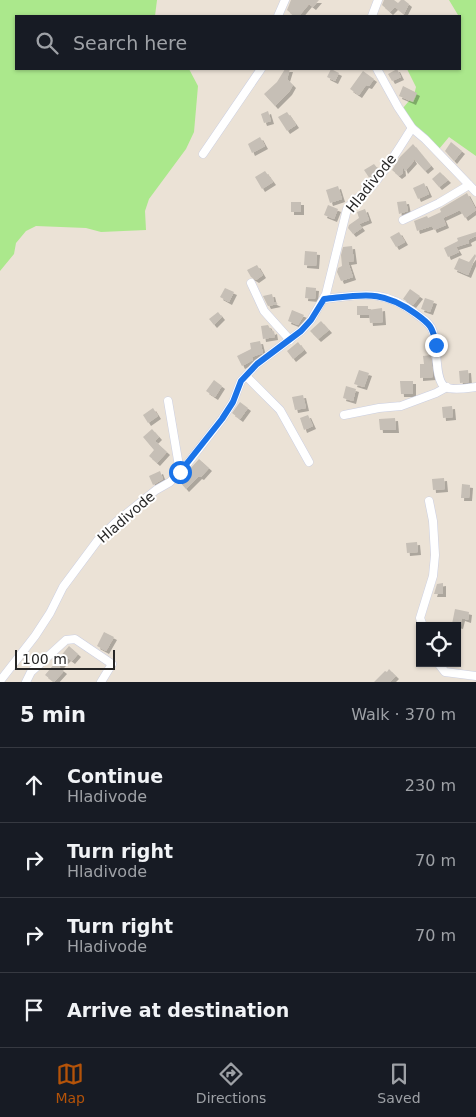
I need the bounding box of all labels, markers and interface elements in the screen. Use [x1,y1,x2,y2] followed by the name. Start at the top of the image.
[15,15,461,70] search box
[33,29,61,57] icon: search
[73,32,187,54] text: Search here
[343,151,399,215] street label: Hladivode
[425,334,448,357] route end
[169,461,192,484] route start
[94,488,158,546] street label: Hladivode
[416,622,461,667] map controls
[416,622,461,667] button: locate
[15,647,115,670] scale bar
[22,651,67,667] text: 100 m
[20,703,86,727] text: 5 min
[351,705,456,724] text: Walk · 370 m
[67,765,163,787] text: Continue
[20,771,48,799] icon: ahead
[405,776,456,795] text: 230 m
[67,787,147,806] text: Hladivode
[67,840,173,862] text: Turn right
[20,846,48,874] icon: right
[415,851,456,870] text: 70 m
[67,862,147,881] text: Hladivode
[67,915,173,937] text: Turn right
[20,921,48,949] icon: right
[415,926,456,945] text: 70 m
[67,937,147,956] text: Hladivode
[20,996,48,1024] icon: arrive
[67,999,289,1021] text: Arrive at destination
[55,1060,85,1106] tab: Map
[196,1060,266,1106] tab: Directions
[377,1060,421,1106] tab: Saved

